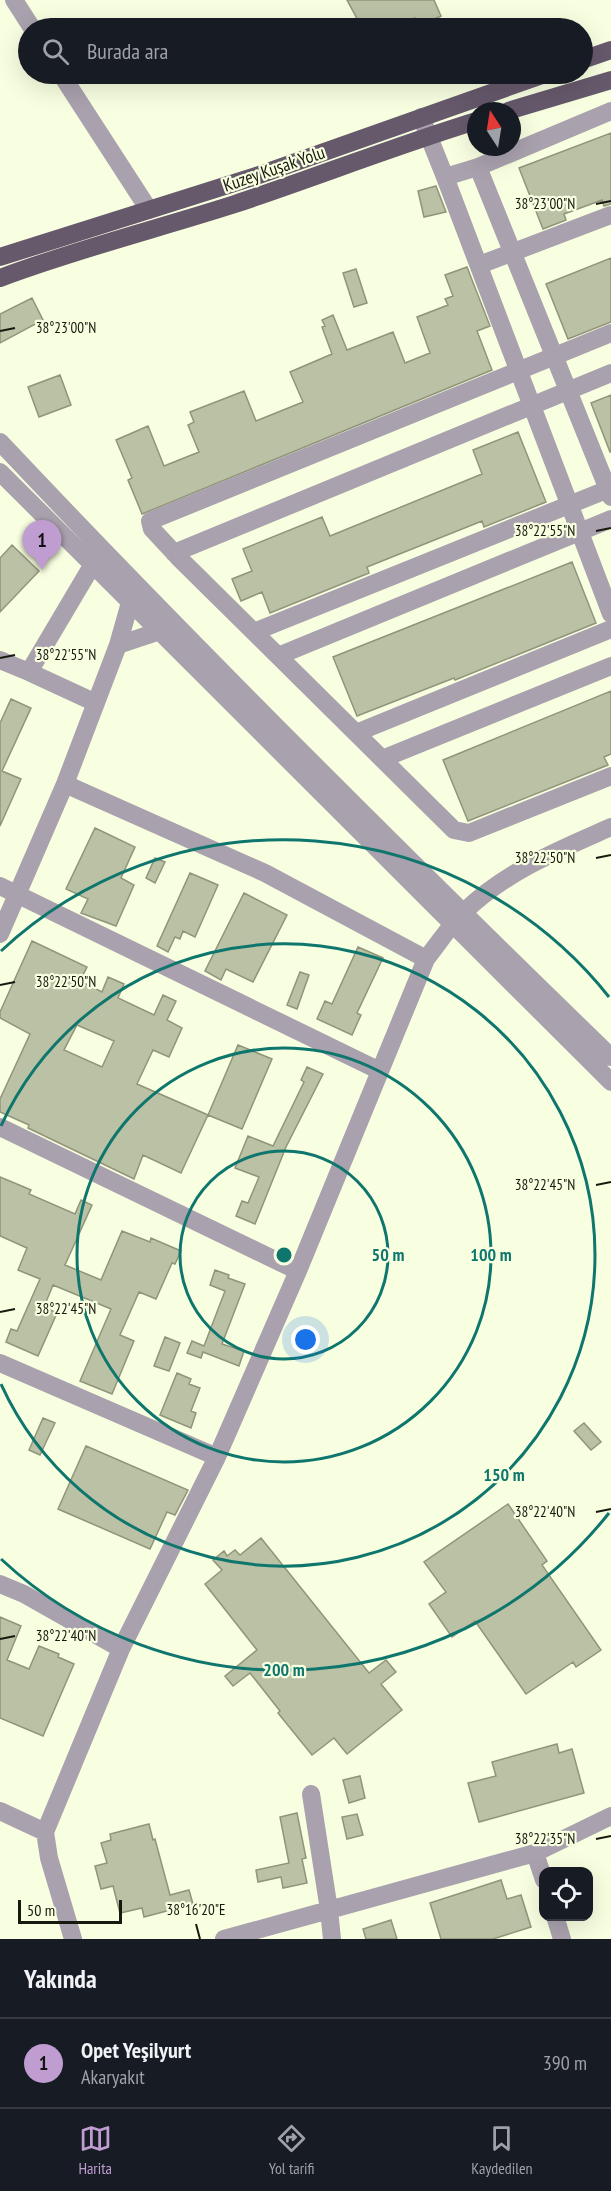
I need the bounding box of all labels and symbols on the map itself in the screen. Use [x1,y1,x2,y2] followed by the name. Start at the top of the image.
[467,102,521,156] north arrow
[220,140,328,197] street label: Kuzey Kuşak Yolu
[515,194,575,213] text: 38°23'00"N
[36,318,96,337] text: 38°23'00"N
[22,520,62,570] pin: 1
[515,521,575,540] text: 38°22'55"N
[36,645,96,664] text: 38°22'55"N
[515,848,575,867] text: 38°22'50"N
[36,972,96,991] text: 38°22'50"N
[515,1175,575,1194] text: 38°22'45"N
[372,1243,404,1266] text: 50 m
[470,1243,512,1266] text: 100 m
[274,1245,294,1265] centre of rings
[36,1299,96,1318] text: 38°22'45"N
[291,1325,320,1354] your location
[483,1463,525,1486] text: 150 m
[515,1502,575,1521] text: 38°22'40"N
[36,1626,96,1645] text: 38°22'40"N
[263,1658,305,1681] text: 200 m
[515,1829,575,1848] text: 38°22'35"N
[18,1897,122,1924] scale bar
[166,1900,226,1919] text: 38°16'20"E

